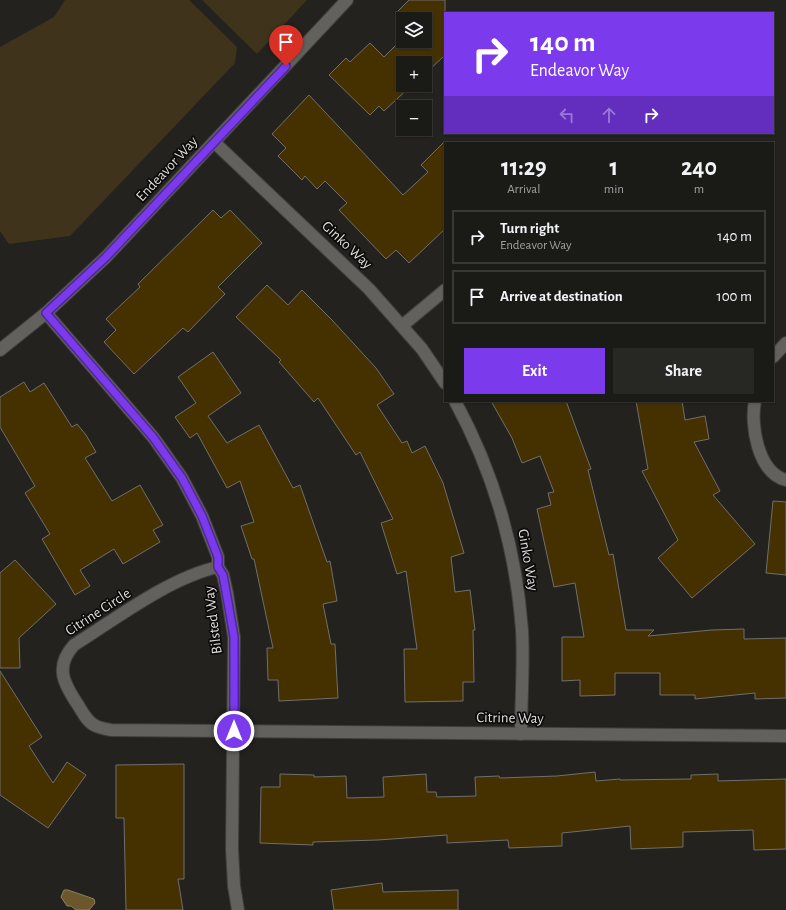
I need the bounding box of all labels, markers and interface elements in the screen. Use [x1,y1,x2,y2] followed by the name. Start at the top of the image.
[396,12,432,136] map controls
[396,12,432,48] button: layers
[269,25,303,66] pin
[464,28,516,80] icon: right
[530,29,596,57] text: 140 m
[275,31,297,53] icon: arrive
[396,56,432,92] button: +
[530,62,629,80] text: Endeavor Way
[396,100,432,136] button: −
[556,104,578,126] icon: left
[598,104,620,126] icon: ahead
[640,104,662,126] icon: right
[133,133,201,204] street label: Endeavor Way
[501,156,547,180] text: 11:29
[610,156,618,180] text: 1
[681,156,717,180] text: 240
[507,183,541,196] text: Arrival
[604,183,624,196] text: min
[694,183,704,196] text: m
[319,218,375,272] street label: Ginko Way
[500,221,559,236] text: Turn right
[466,226,488,248] icon: right
[717,229,752,244] text: 140 m
[500,239,572,252] text: Endeavor Way
[466,286,488,308] icon: arrive
[500,289,623,304] text: Arrive at destination
[717,289,752,304] text: 100 m
[464,348,605,394] button: Exit
[613,348,754,394] button: Share
[515,528,541,593] street label: Ginko Way
[63,585,133,639] street label: Citrine Circle
[201,585,225,655] street label: Bilsted Way
[213,710,255,752] position arrow
[476,710,544,726] street label: Citrine Way

